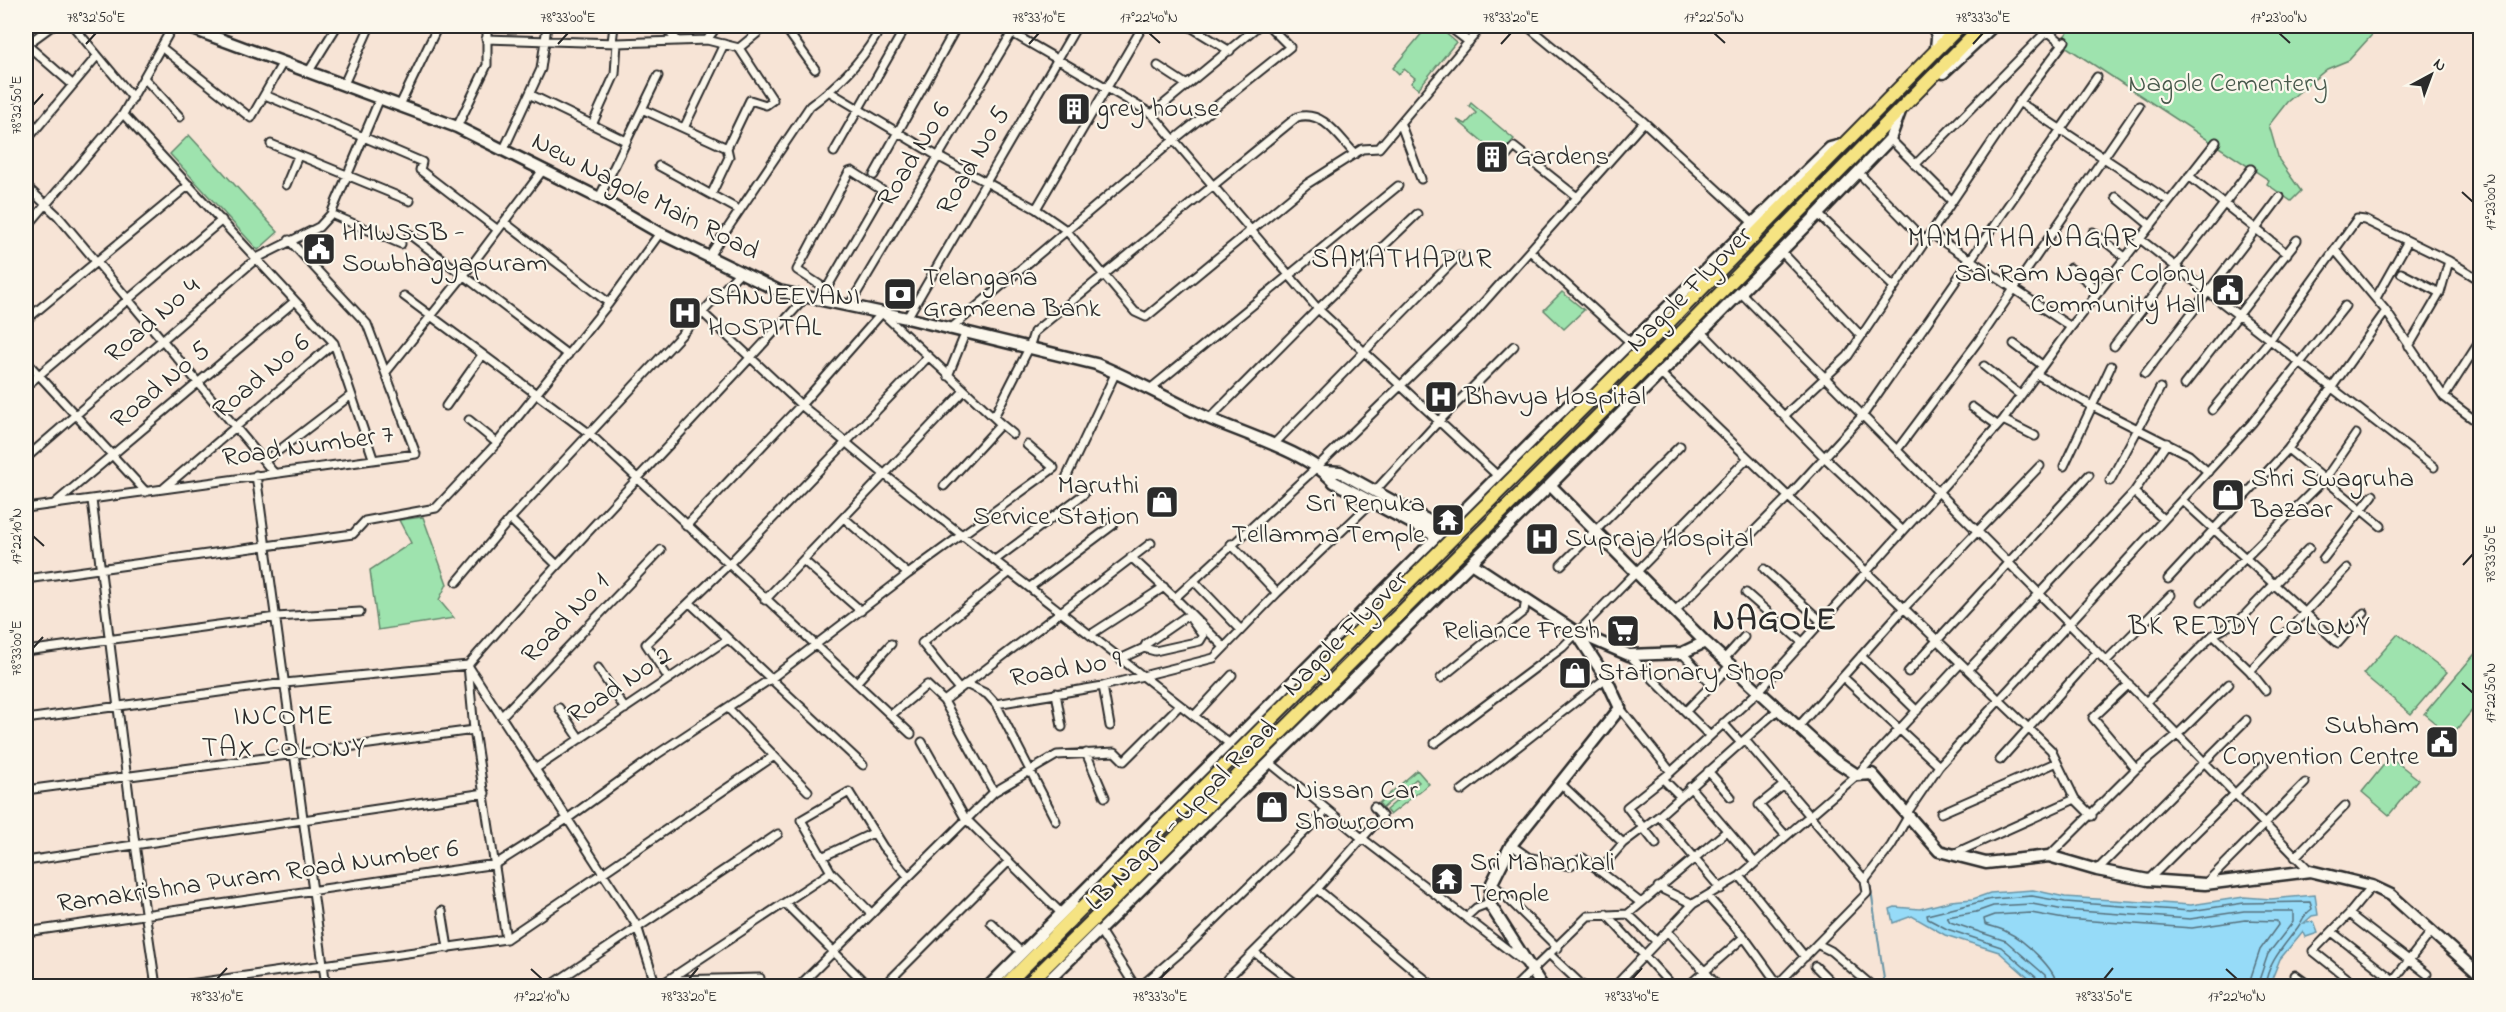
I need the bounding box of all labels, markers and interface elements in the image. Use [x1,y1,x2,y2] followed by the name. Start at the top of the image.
[67,7,125,29] text: 78°32'50"E
[540,7,596,29] text: 78°33'00"E
[1012,7,1066,29] text: 78°33'10"E
[1120,7,1178,29] text: 17°22'40"N
[1483,7,1539,29] text: 78°33'20"E
[1684,7,1744,29] text: 17°22'50"N
[1955,7,2011,29] text: 78°33'30"E
[2251,7,2307,29] text: 17°23'00"N
[2401,45,2461,105] north arrow
[2428,53,2452,78] text: N
[2128,65,2328,104] park label: Nagole Cementery
[6,76,28,134] text: 78°32'50"E
[1096,90,1220,129] place label: grey house
[1056,91,1092,127] building icon: grey house
[868,95,962,215] street label: Road No 6
[927,99,1021,223] street label: Road No 5
[524,123,766,271] street label: New Nagole Main Road
[1515,138,1609,177] place label: Gardens
[1474,139,1510,175] building icon: Gardens
[2480,174,2502,230] text: 17°23'00"N
[342,214,547,284] place label: HMWSSB - Sowbhagyapuram
[1618,217,1763,362] street label: Nagole Flyover
[1908,219,2139,260] district label: MAMATHA NAGAR
[301,231,337,267] public building icon: HMWSSB - Sowbhagyapuram
[1311,240,1493,281] district label: SAMATHAPUR
[1955,255,2205,325] place label: Sai Ram Nagar Colony Community Hall
[923,259,1101,329] place label: Telangana Grameena Bank
[97,268,209,374] street label: Road No 4
[2210,272,2246,308] public building icon: Sai Ram Nagar Colony Community Hall
[882,276,918,312] bank icon: Telangana Grameena Bank
[708,278,860,348] place label: SANJEEVANI HOSPITAL
[667,295,703,331] hospital icon: SANJEEVANI HOSPITAL
[205,325,319,429] street label: Road No 6
[103,333,219,439] street label: Road No 5
[1463,378,1646,417] place label: Bhavya Hospital
[1423,379,1459,415] hospital icon: Bhavya Hospital
[220,416,396,478] street label: Road Number 7
[2250,460,2414,530] place label: Shri Swagruha Bazaar
[973,467,1139,537] place label: Maruthi Service Station
[2210,477,2246,513] shop icon: Shri Swagruha Bazaar
[1144,484,1180,520] shop icon: Maruthi Service Station
[1232,485,1426,555] place label: Sri Renuka Tellamma Temple
[1430,502,1466,538] temple icon: Sri Renuka Tellamma Temple
[6,508,28,564] text: 17°22'10"N
[1565,520,1753,559] place label: Supraja Hospital
[1524,521,1560,557] hospital icon: Supraja Hospital
[2480,525,2502,583] text: 78°33'50"E
[1274,561,1419,706] street label: Nagole Flyover
[513,565,619,673] street label: Road No 1
[1712,597,1838,645] district label: NAGOLE
[2128,607,2371,648] district label: BK REDDY COLONY
[1442,612,1600,651] place label: Reliance Fresh
[1605,613,1641,649] supermarket icon: Reliance Fresh
[6,620,28,676] text: 78°33'00"E
[560,637,680,735] street label: Road No 2
[1007,641,1125,699] street label: Road No 9
[1598,654,1784,693] place label: Stationary Shop
[1557,655,1593,691] shop icon: Stationary Shop
[2480,663,2502,723] text: 17°22'50"N
[202,697,366,770] district label: INCOME TAX COLONY
[2222,707,2420,777] place label: Subham Convention Centre
[1077,711,1287,921] street label: LB Nagar - Uppal Road
[2424,724,2460,760] public building icon: Subham Convention Centre
[1295,772,1419,842] place label: Nissan Car Showroom
[1254,789,1290,825] shop icon: Nissan Car Showroom
[55,830,461,924] street label: Ramakrishna Puram Road Number 6
[1470,844,1615,914] place label: Sri Mahankali Temple
[1429,861,1465,897] temple icon: Sri Mahankali Temple
[190,986,244,1008] text: 78°33'10"E
[514,986,570,1008] text: 17°22'10"N
[661,986,717,1008] text: 78°33'20"E
[1132,986,1188,1008] text: 78°33'30"E
[1604,986,1660,1008] text: 78°33'40"E
[2075,986,2133,1008] text: 78°33'50"E
[2208,986,2266,1008] text: 17°22'40"N

